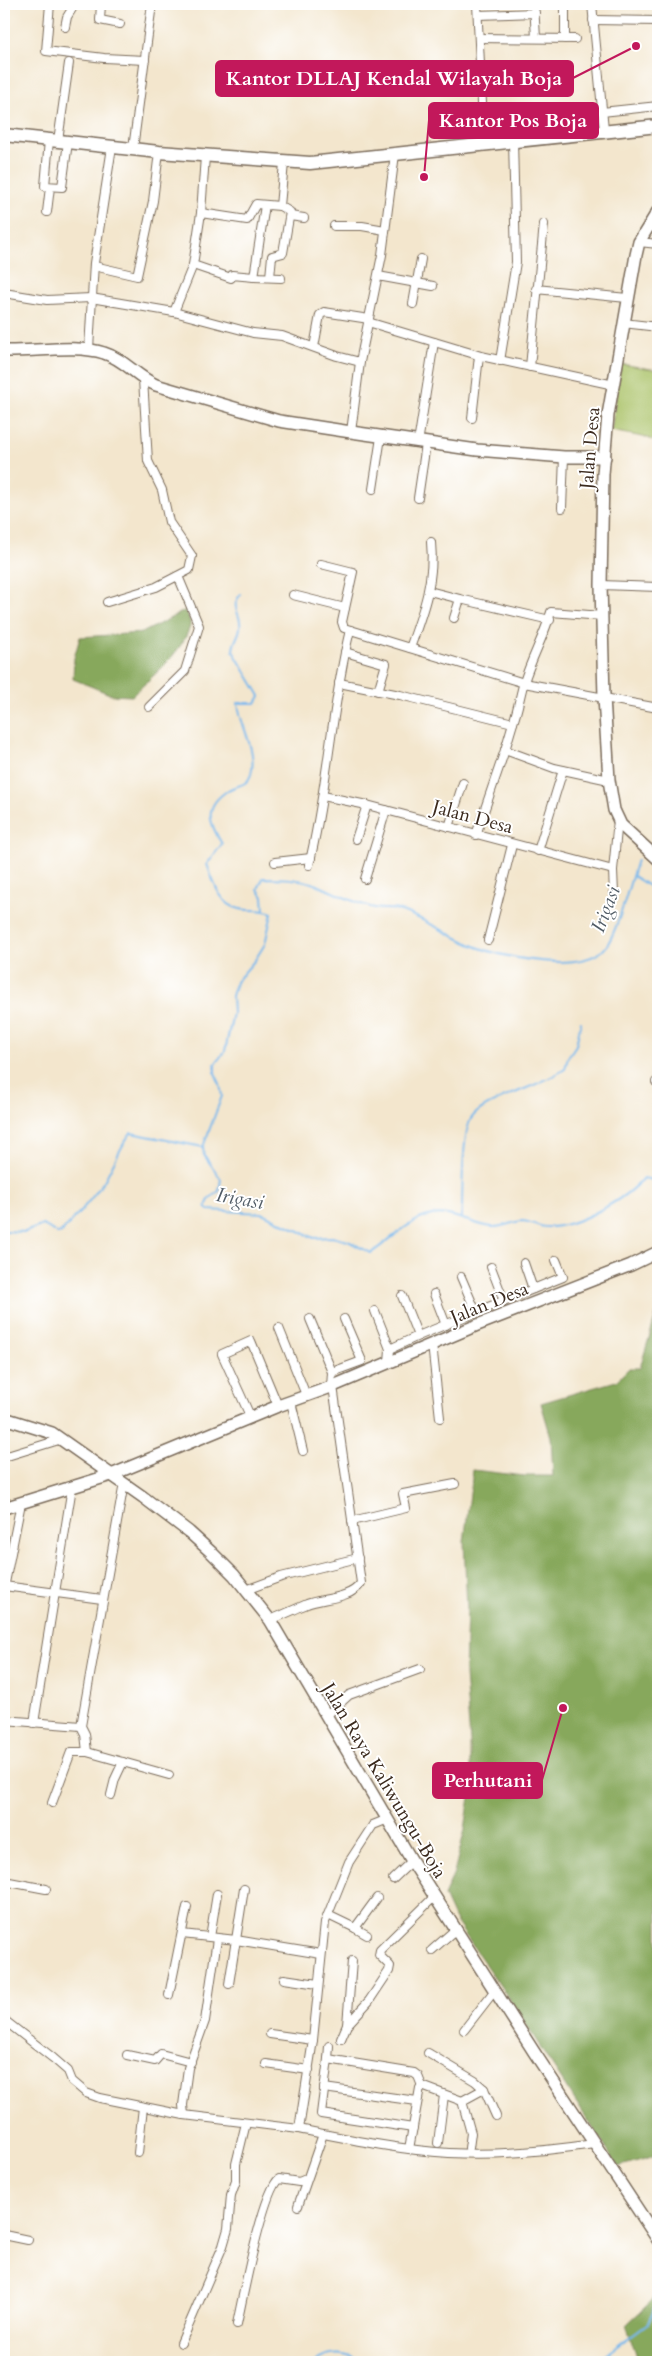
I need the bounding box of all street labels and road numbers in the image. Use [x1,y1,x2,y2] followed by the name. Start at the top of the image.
[573,406,607,493] street label: Jalan Desa
[427,793,516,840] street label: Jalan Desa
[444,1275,532,1332] street label: Jalan Desa
[314,1675,453,1883] street label: Jalan Raya Kaliwungu-Boja

